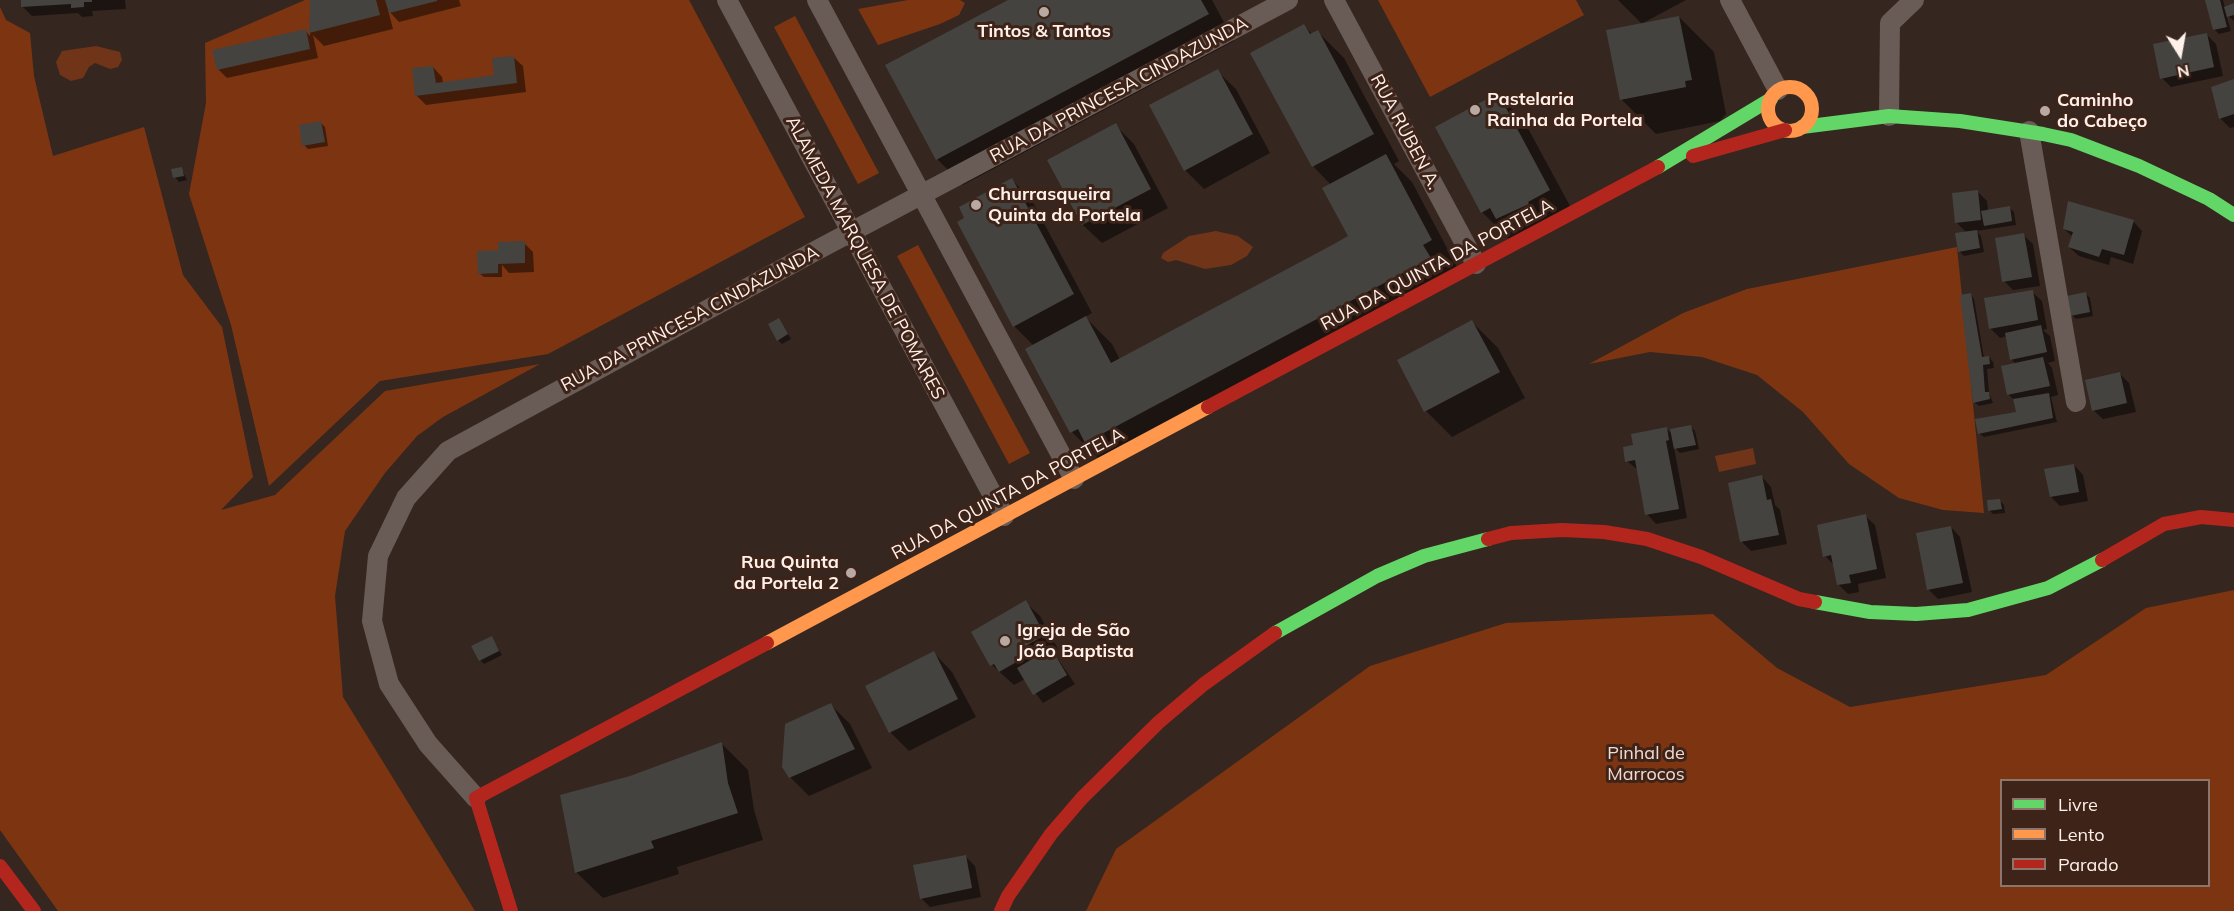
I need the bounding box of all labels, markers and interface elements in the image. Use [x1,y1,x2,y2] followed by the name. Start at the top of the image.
[1037,5,1051,19] marker: Tintos & Tantos
[986,13,1252,167] street label: RUA DA PRINCESA CINDAZUNDA
[977,21,1111,43] place label: Tintos & Tantos
[2150,24,2210,84] north arrow
[2176,61,2191,83] text: N
[1365,71,1445,193] street label: RUA RUBEN A.
[1487,89,1643,132] place label: Pastelaria Rainha da Portela
[2057,90,2147,132] place label: Caminho do Cabeço
[1468,103,1482,117] marker: Pastelaria Rainha da Portela
[2038,104,2052,118] marker: Caminho do Cabeço
[781,113,949,403] street label: ALAMEDA MARQUESA DE POMARES
[988,184,1141,226] place label: Churrasqueira Quinta da Portela
[1317,194,1557,336] street label: RUA DA QUINTA DA PORTELA
[969,198,983,212] marker: Churrasqueira Quinta da Portela
[557,242,823,396] street label: RUA DA PRINCESA CINDAZUNDA
[888,423,1128,565] street label: RUA DA QUINTA DA PORTELA
[734,552,839,594] place label: Rua Quinta da Portela 2
[844,566,858,580] marker: Rua Quinta da Portela 2
[1017,620,1134,662] place label: Igreja de São João Baptista
[998,634,1012,648] marker: Igreja de São João Baptista
[1607,743,1685,786] park label: Pinhal de Marrocos
[2000,779,2210,887] legend
[2058,793,2098,816] text: Livre
[2058,823,2105,846] text: Lento
[2058,853,2118,876] text: Parado

